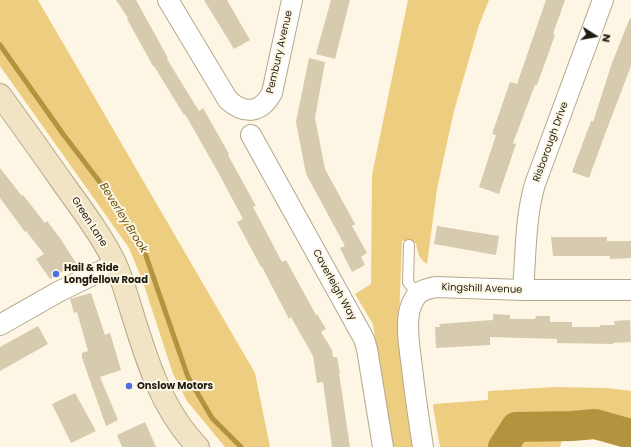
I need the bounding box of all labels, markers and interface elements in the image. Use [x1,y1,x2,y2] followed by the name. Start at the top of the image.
[265,9,295,95] street label: Pembury Avenue
[575,16,615,56] north arrow
[598,33,615,44] text: N
[531,100,571,184] street label: Risborough Drive
[96,180,150,256] water label: Beverley Brook
[69,195,109,249] street label: Green Lane
[310,247,358,323] street label: Caverleigh Way
[64,262,148,286] place label: Hail & Ride Longfellow Road
[51,269,61,279] marker: Hail & Ride Longfellow Road
[441,282,523,296] street label: Kingshill Avenue
[137,380,213,392] place label: Onslow Motors
[124,381,134,391] marker: Onslow Motors

